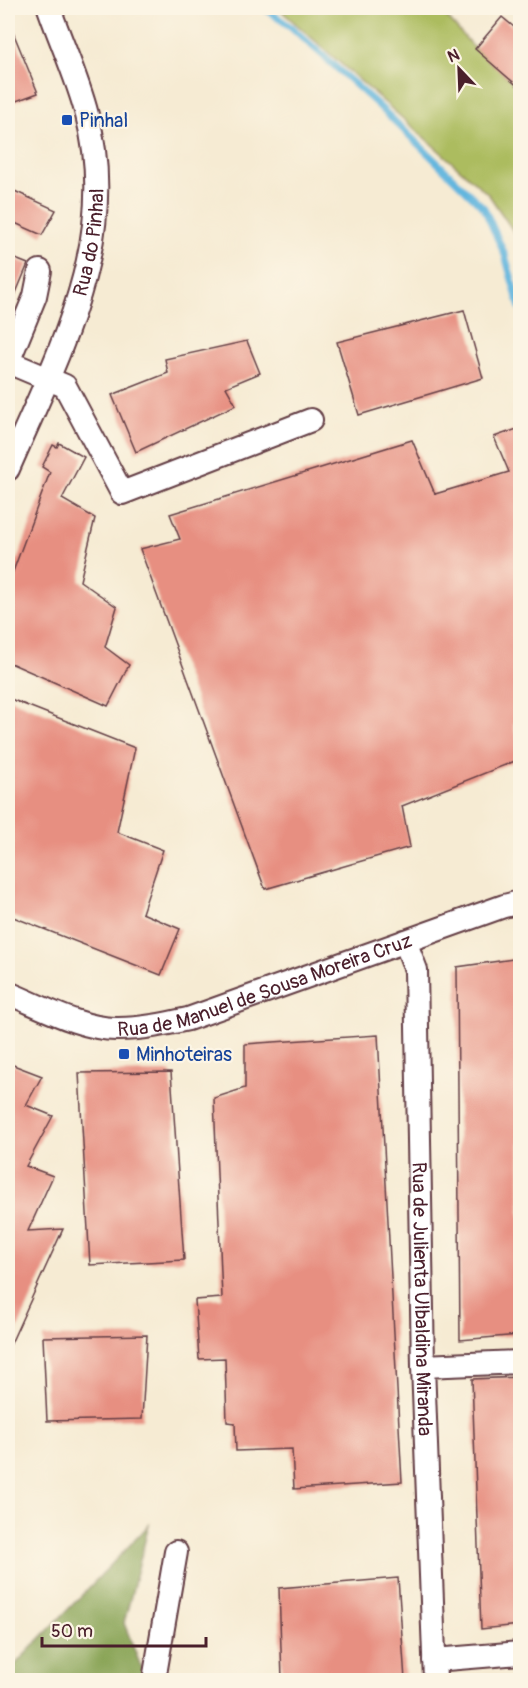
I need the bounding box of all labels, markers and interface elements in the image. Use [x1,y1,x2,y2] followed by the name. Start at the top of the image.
[429,39,489,99] north arrow
[445,45,463,67] text: N
[79,108,128,133] place label: Pinhal
[60,113,74,127] marker: Pinhal
[67,188,109,299] street label: Rua do Pinhal
[117,928,415,1042] street label: Rua de Manuel de Sousa Moreira Cruz
[136,1042,232,1067] place label: Minhoteiras
[117,1047,131,1061] marker: Minhoteiras
[406,1162,438,1436] street label: Rua de Julienta Ulbaldina Miranda
[42,1610,206,1648] scale bar
[51,1620,93,1643] text: 50 m

